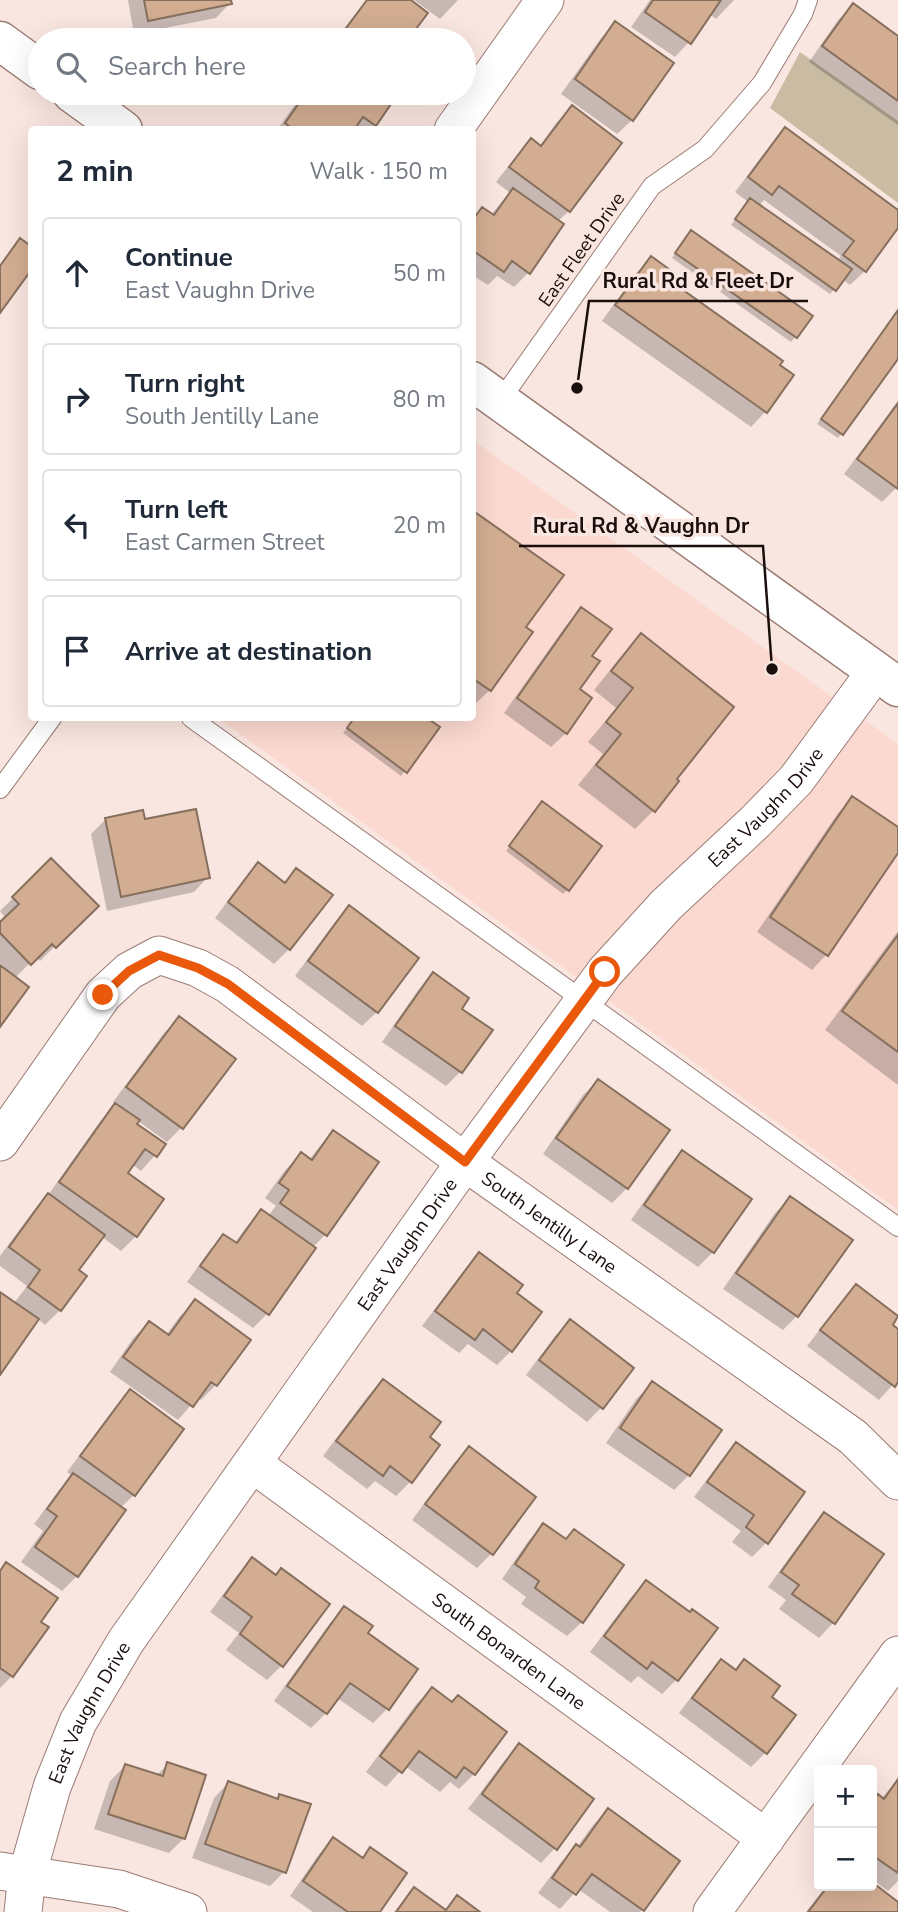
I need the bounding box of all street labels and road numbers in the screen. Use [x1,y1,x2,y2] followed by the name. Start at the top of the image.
[533,187,631,312] street label: East Fleet Drive
[703,742,830,874] street label: East Vaughn Drive
[476,1166,622,1280] street label: South Jentilly Lane
[352,1173,464,1316] street label: East Vaughn Drive
[426,1587,591,1716] street label: South Bonarden Lane
[43,1637,137,1788] street label: East Vaughn Drive

